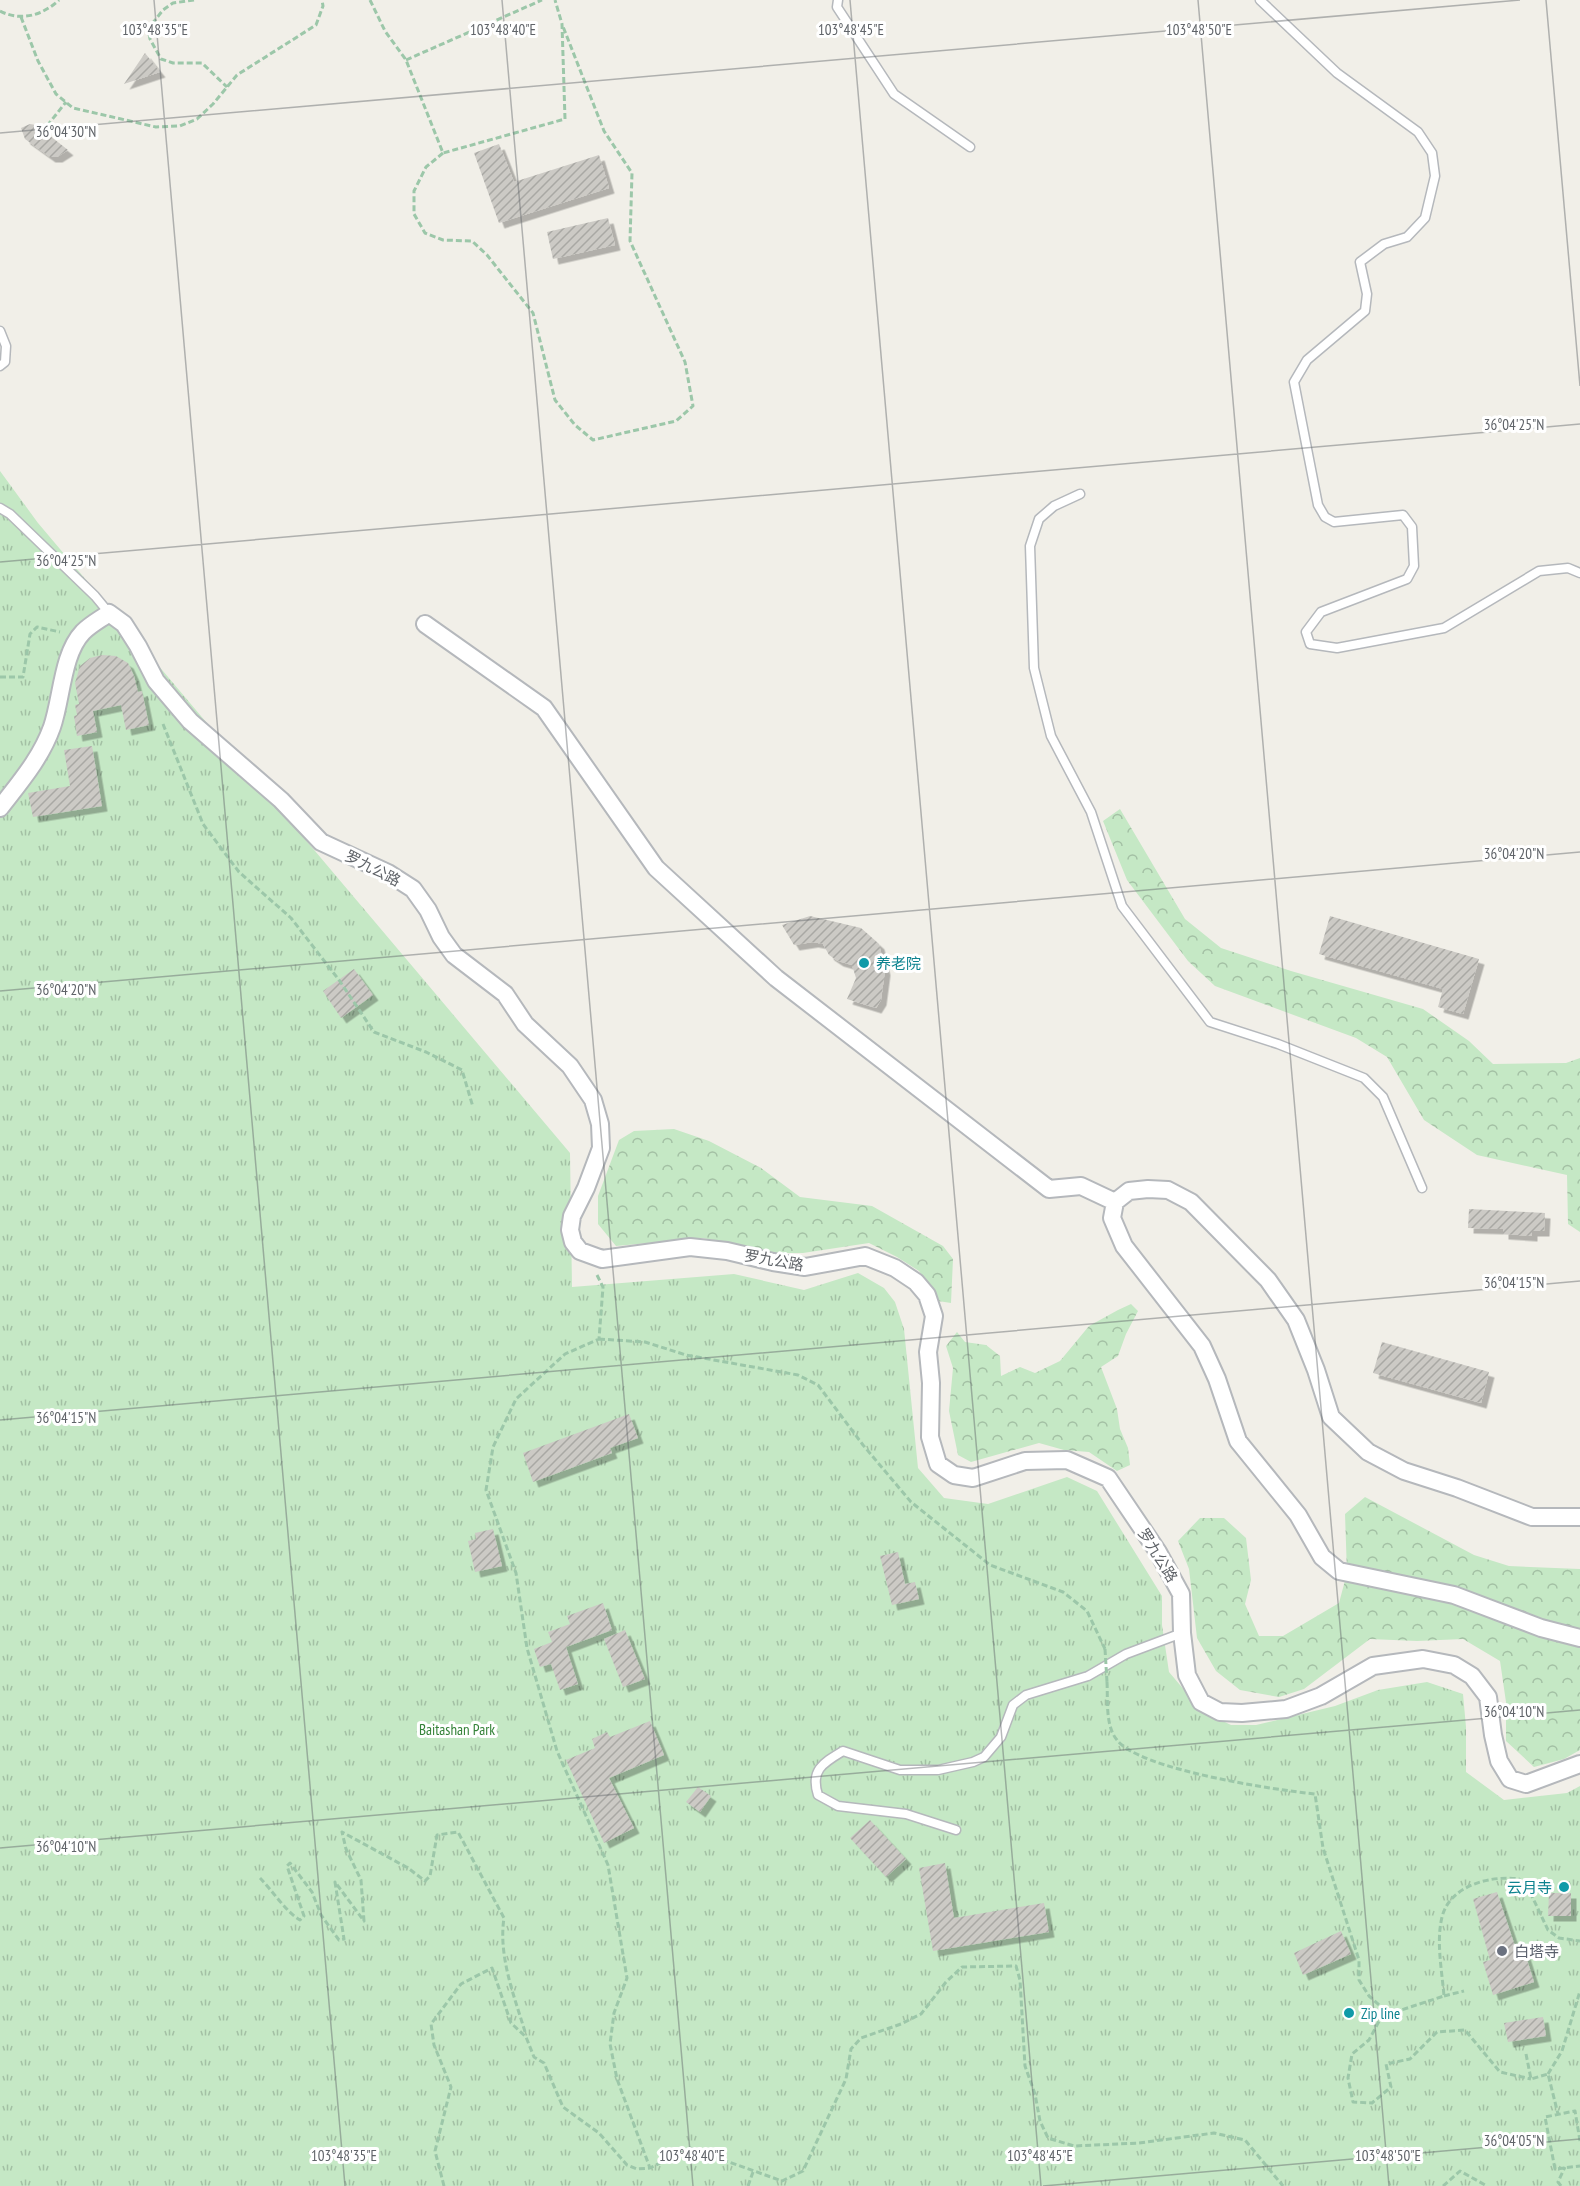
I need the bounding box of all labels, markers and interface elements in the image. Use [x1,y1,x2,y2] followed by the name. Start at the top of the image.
[122,20,188,39] text: 103°48'35"E
[470,20,536,39] text: 103°48'40"E
[818,20,884,39] text: 103°48'45"E
[1166,20,1232,39] text: 103°48'50"E
[36,122,96,141] text: 36°04'30"N
[1484,415,1544,434] text: 36°04'25"N
[36,551,96,570] text: 36°04'25"N
[1484,844,1544,863] text: 36°04'20"N
[342,846,404,890] street label: 罗九公路
[876,954,921,973] place label: 养老院
[857,956,871,970] marker: 养老院
[36,980,96,999] text: 36°04'20"N
[743,1245,805,1275] street label: 罗九公路
[1484,1273,1544,1292] text: 36°04'15"N
[36,1408,96,1427] text: 36°04'15"N
[1134,1525,1182,1585] street label: 罗九公路
[1484,1702,1544,1721] text: 36°04'10"N
[419,1720,495,1739] park label: Baitashan Park
[36,1837,96,1856] text: 36°04'10"N
[1507,1878,1552,1897] place label: 云月寺
[1557,1880,1571,1894] marker: 云月寺
[1514,1942,1559,1961] place label: 白塔寺
[1495,1944,1509,1958] marker: 白塔寺
[1361,2004,1400,2023] place label: Zip line
[1342,2006,1356,2020] marker: Zip line
[1484,2131,1544,2150] text: 36°04'05"N
[311,2146,377,2165] text: 103°48'35"E
[659,2146,725,2165] text: 103°48'40"E
[1007,2146,1073,2165] text: 103°48'45"E
[1355,2146,1421,2165] text: 103°48'50"E

